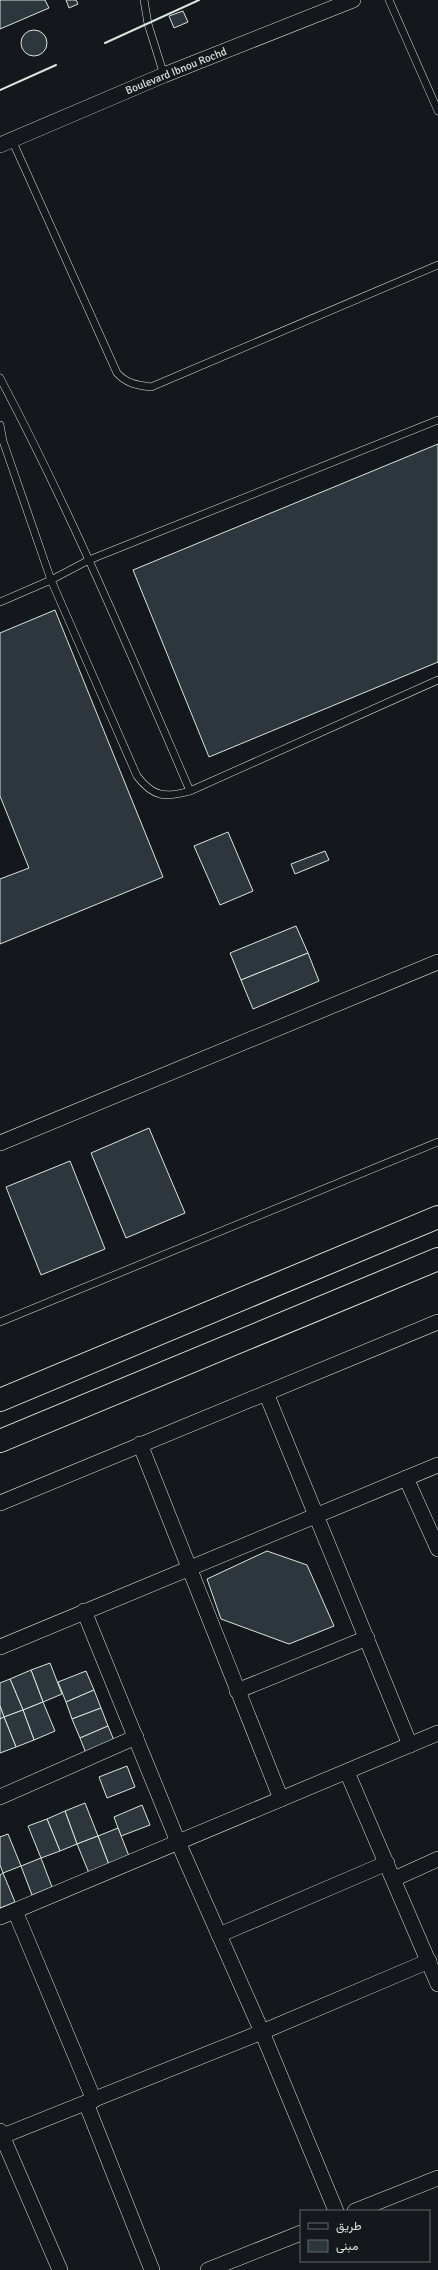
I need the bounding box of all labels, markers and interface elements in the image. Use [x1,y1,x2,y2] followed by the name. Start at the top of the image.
[123,45,229,97] street label: Boulevard Ibnou Rochd
[300,2210,430,2262] legend
[336,2219,362,2234] text: طريق
[336,2239,358,2254] text: مبنى

